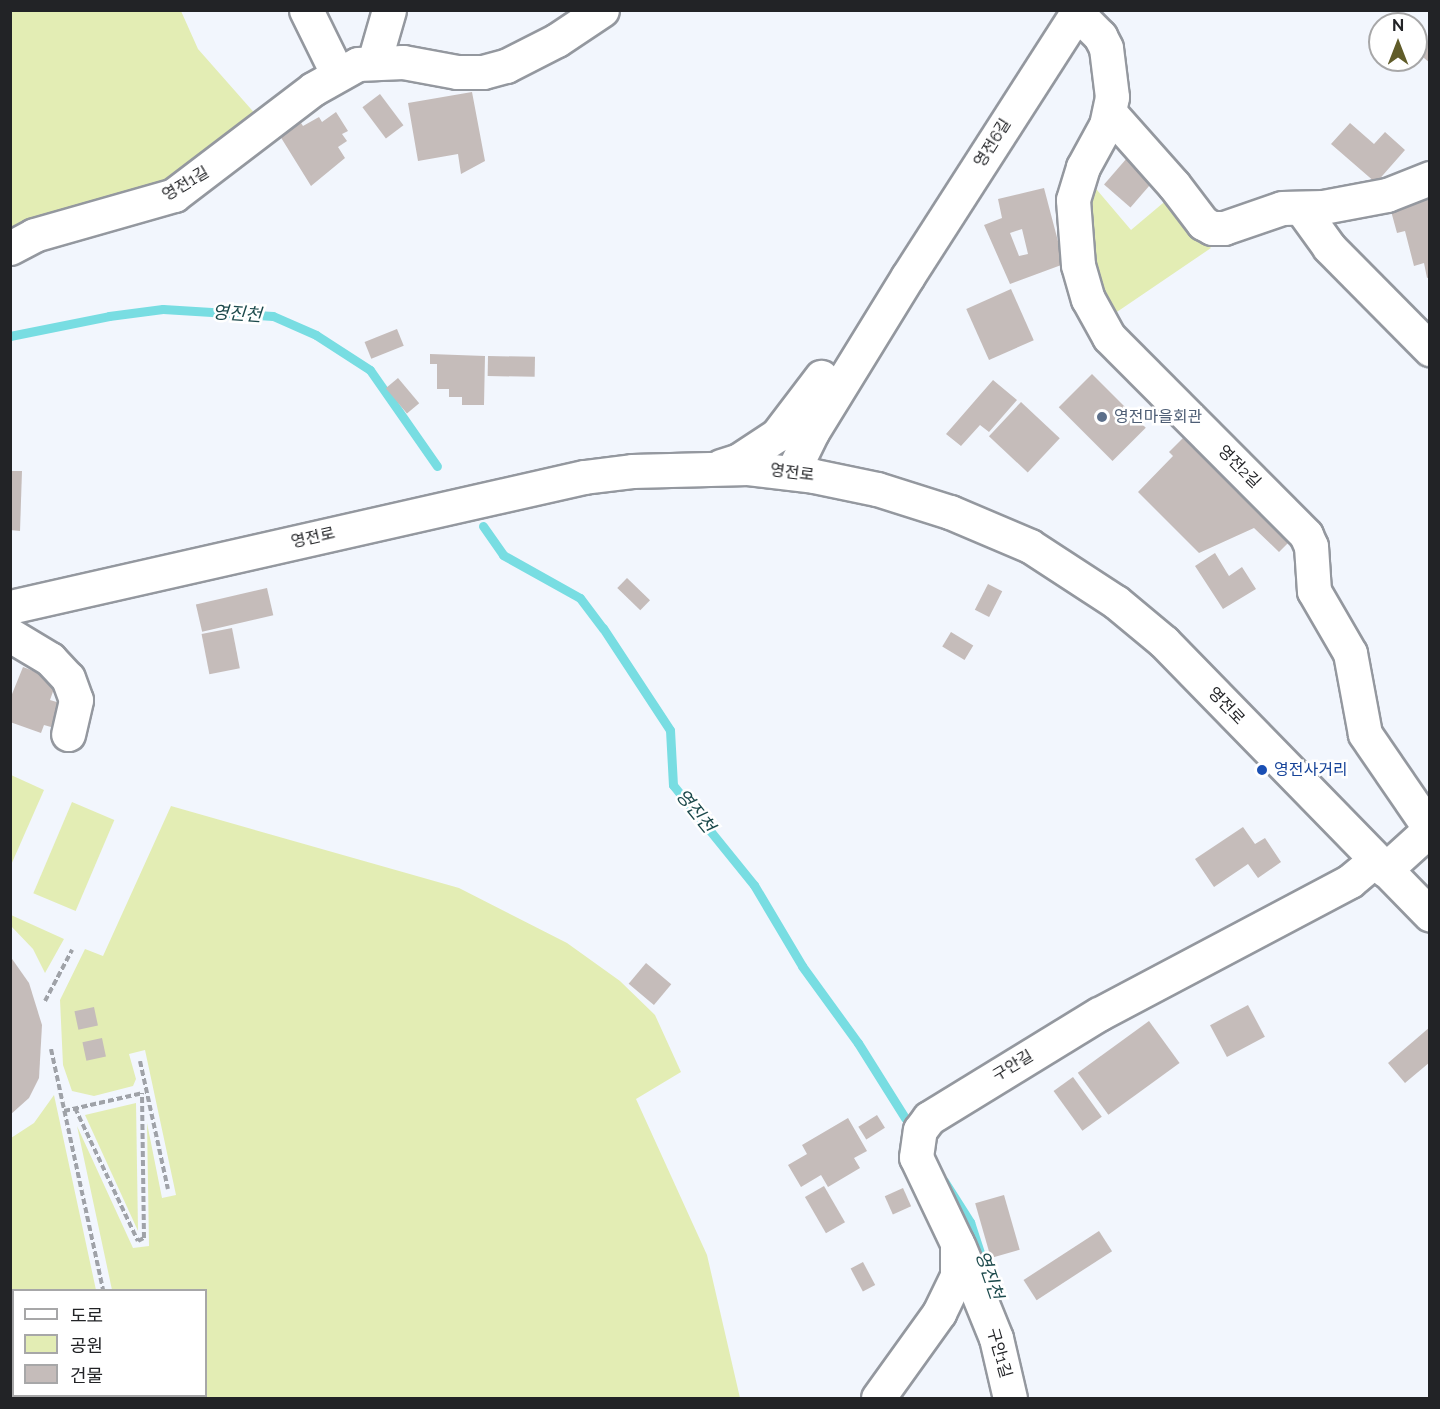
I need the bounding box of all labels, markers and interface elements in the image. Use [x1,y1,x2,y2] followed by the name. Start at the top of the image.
[1368,12,1428,72] north arrow
[1392,16,1404,35] text: N
[971,115,1015,171] street label: 영전6길
[159,163,213,205] street label: 영전1길
[211,301,263,327] water label: 영진천
[1114,407,1202,427] place label: 영전마을회관
[1095,410,1109,424] marker: 영전마을회관
[1214,442,1264,492] street label: 영전2길
[769,461,815,485] street label: 영전로
[289,524,337,552] street label: 영전로
[1204,683,1248,729] street label: 영전로
[1274,760,1348,780] place label: 영전사거리
[1255,763,1269,777] marker: 영전사거리
[671,785,719,837] water label: 영진천
[989,1046,1037,1086] street label: 구안길
[971,1248,1007,1302] water label: 영진천
[12,1289,207,1397] legend
[70,1305,103,1326] text: 도로
[983,1326,1015,1380] street label: 구안1길
[70,1335,103,1356] text: 공원
[70,1365,103,1386] text: 건물

